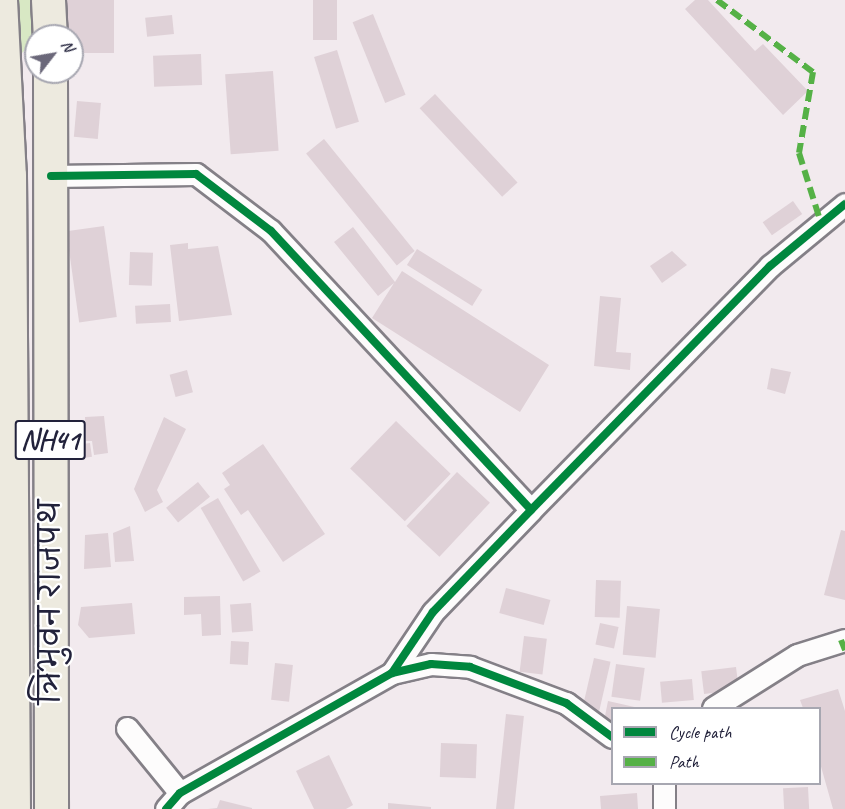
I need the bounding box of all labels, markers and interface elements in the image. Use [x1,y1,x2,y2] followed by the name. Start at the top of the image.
[24,24,84,84] north arrow
[57,36,79,55] text: N
[14,415,86,465] road number: NH41
[32,500,68,704] street label: त्रिभुवन राजपथ
[611,707,821,785] legend
[669,721,731,743] text: Cycle path
[669,751,699,773] text: Path

